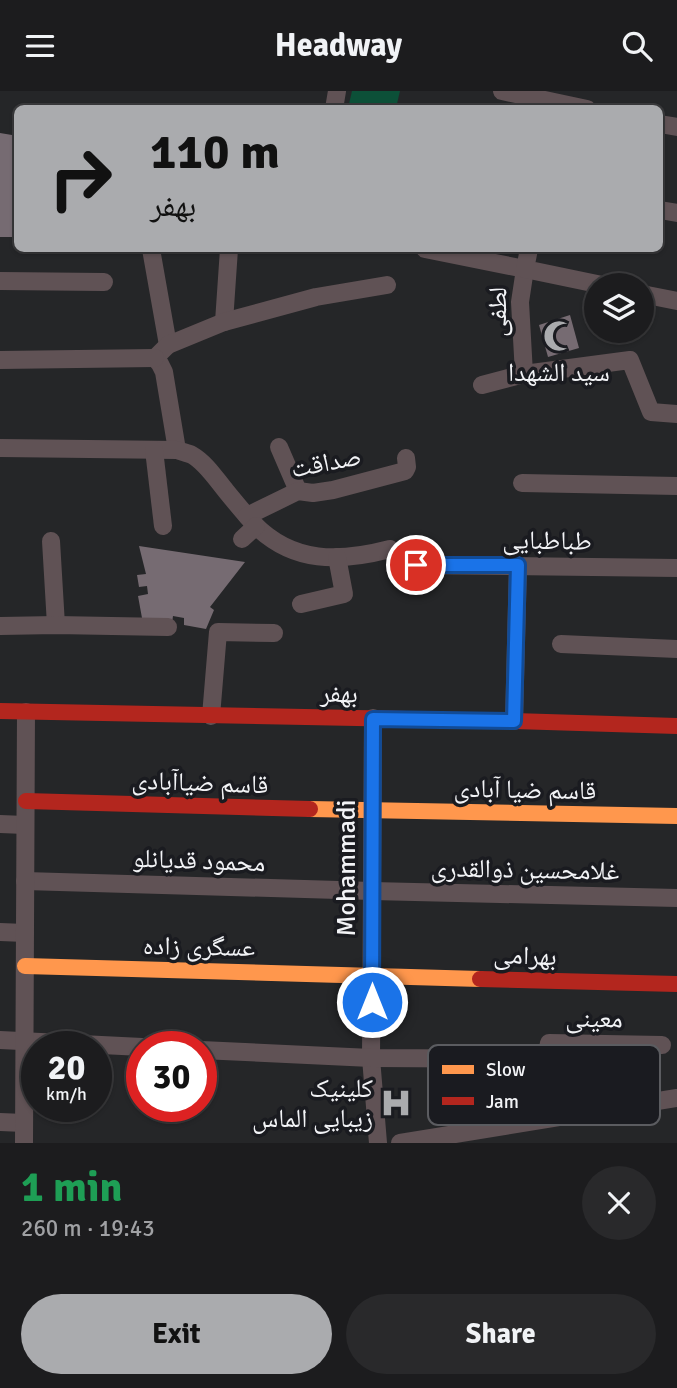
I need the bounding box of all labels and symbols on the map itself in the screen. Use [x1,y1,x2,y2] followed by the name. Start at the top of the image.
[482,287,514,337] street label: لطفی
[542,319,576,353] mosque icon: سید الشهدا
[508,357,610,389] place label: سید الشهدا
[288,440,364,485] street label: صداقت
[502,524,592,558] street label: طباطبایی
[386,535,446,595] pin
[319,678,358,710] street label: بهفر
[131,765,269,801] street label: قاسم ضیاآبادی
[453,773,597,807] street label: قاسم ضیا آبادی
[331,799,363,937] street label: Mohammadi
[132,843,266,879] street label: محمود قدیانلو
[430,852,620,888] street label: غلامحسین ذوالقدری
[143,930,255,964] street label: عسگری زاده
[493,939,557,973] street label: بهرامی
[335,965,409,1039] position arrow
[565,1003,623,1035] street label: معینی
[126,1031,217,1122] speed limit sign: 30
[428,1045,660,1125] legend
[486,1058,526,1082] text: Slow
[252,1073,373,1135] place label: کلینیک زیبایی الماس
[379,1086,413,1120] hospital icon: کلینیک زیبایی الماس
[486,1090,519,1114] text: Jam

